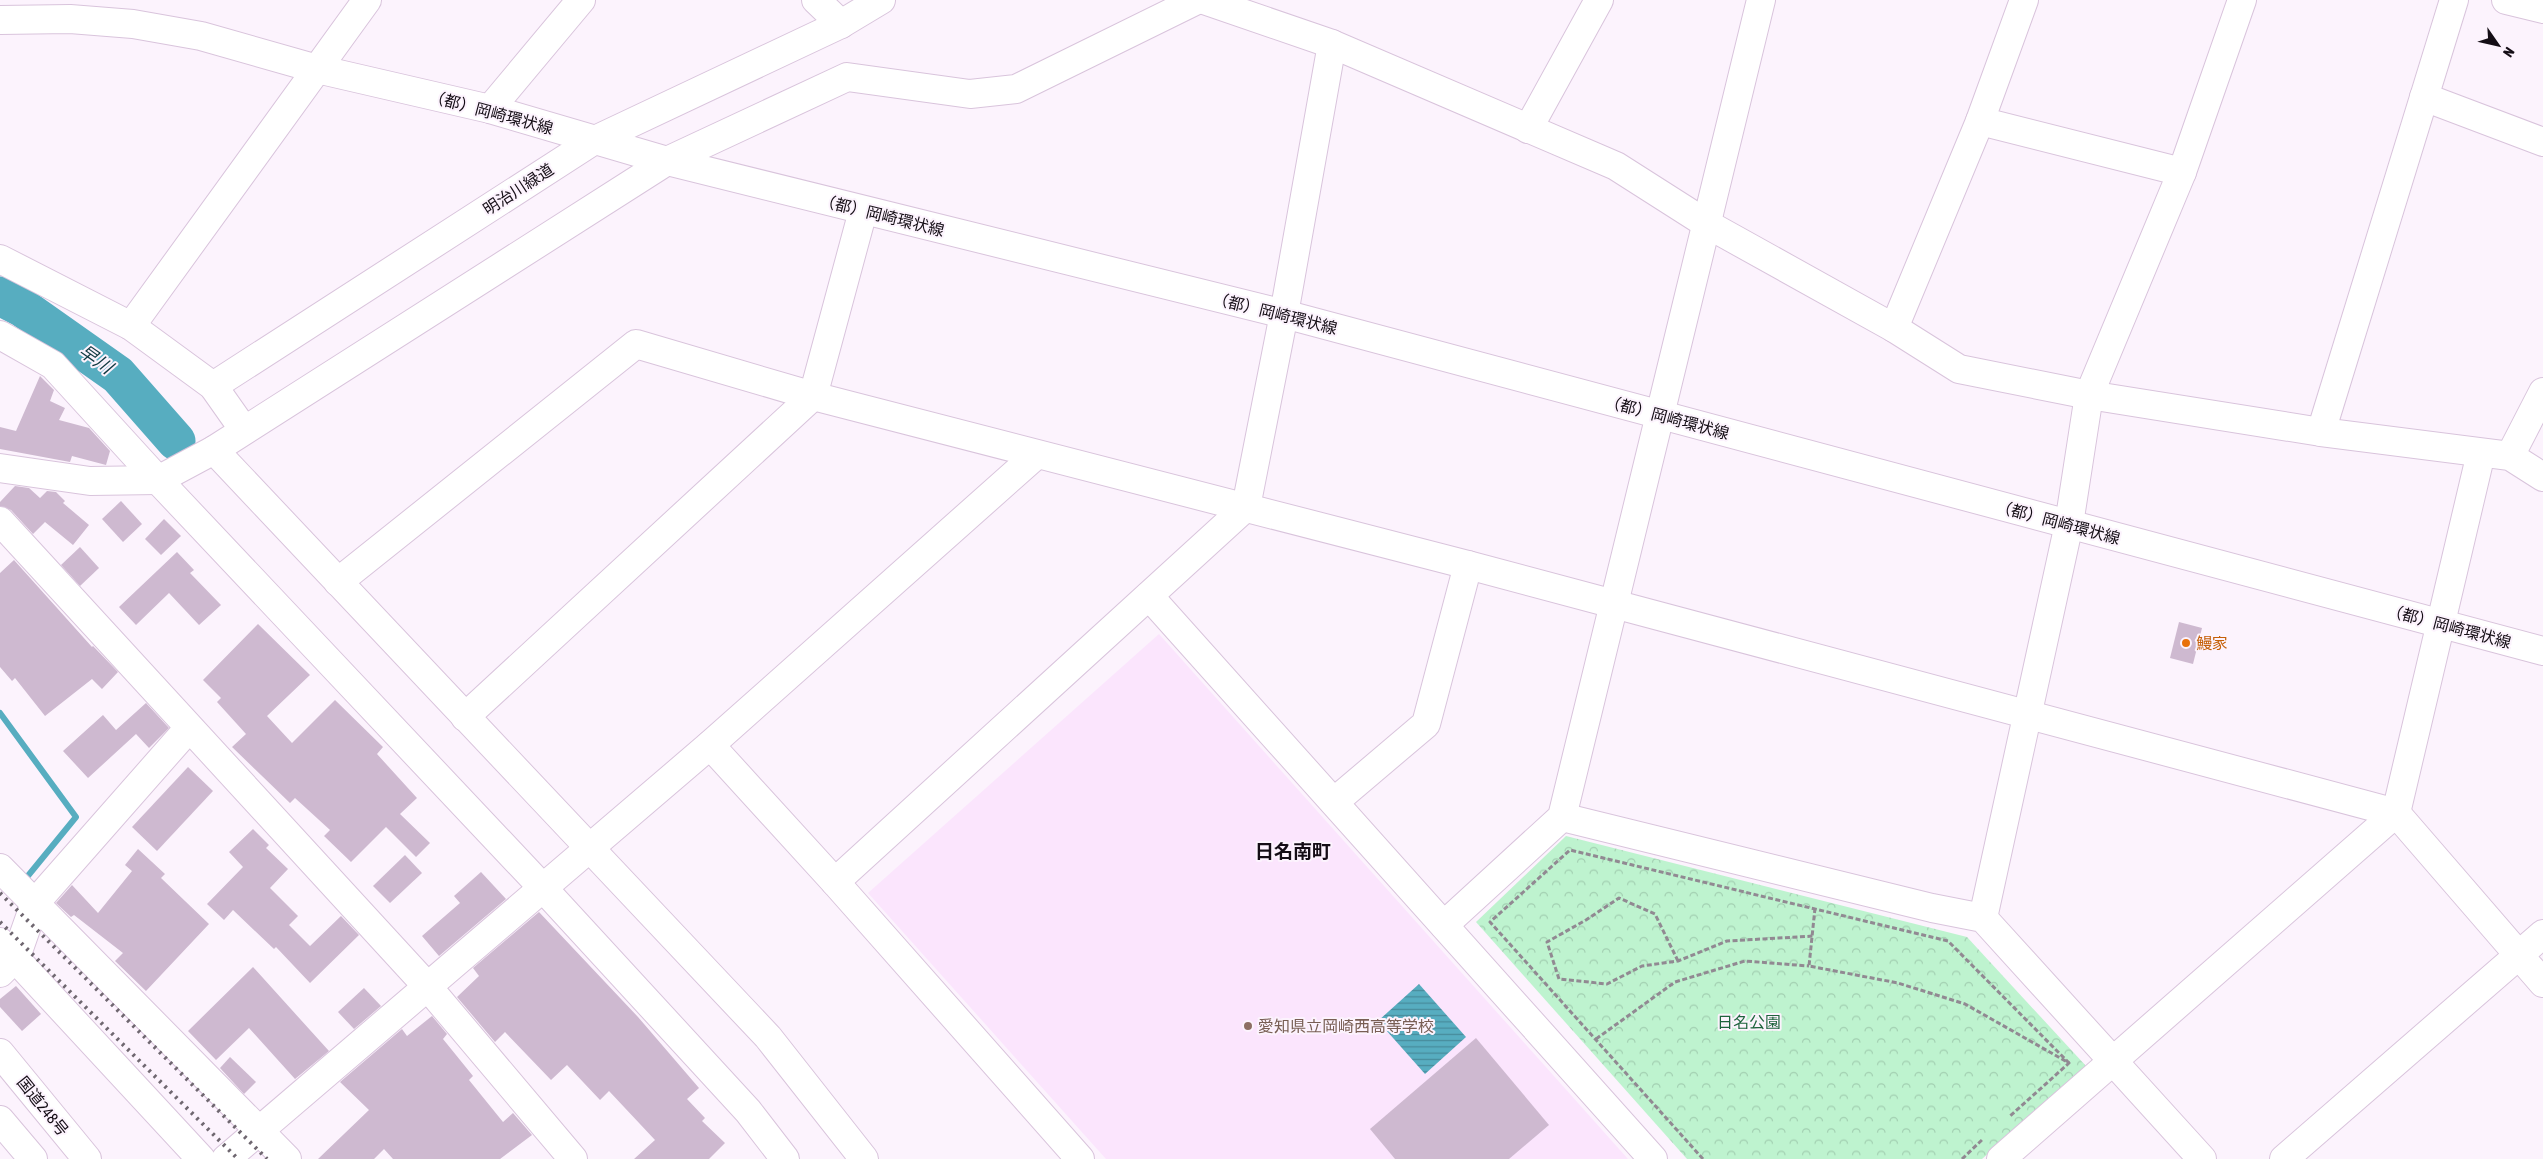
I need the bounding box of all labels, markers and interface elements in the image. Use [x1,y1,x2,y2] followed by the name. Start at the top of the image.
[2473,20,2523,70] north arrow
[2500,44,2518,60] text: N
[427,87,555,137] street label: （都）岡崎環状線
[480,160,556,218] street label: 明治川緑道
[818,191,946,239] street label: （都）岡崎環状線
[1211,289,1339,337] street label: （都）岡崎環状線
[75,340,118,379] water label: 早川
[1603,392,1731,442] street label: （都）岡崎環状線
[1994,497,2122,547] street label: （都）岡崎環状線
[2385,601,2513,651] street label: （都）岡崎環状線
[2196,634,2228,652] place label: 鰻家
[2180,637,2192,649] marker: 鰻家
[1255,840,1331,862] district label: 日名南町
[1717,1013,1781,1031] park label: 日名公園
[1258,1017,1434,1035] place label: 愛知県立岡崎西高等学校
[1242,1020,1254,1032] marker: 愛知県立岡崎西高等学校
[14,1073,72,1139] street label: 国道248号

